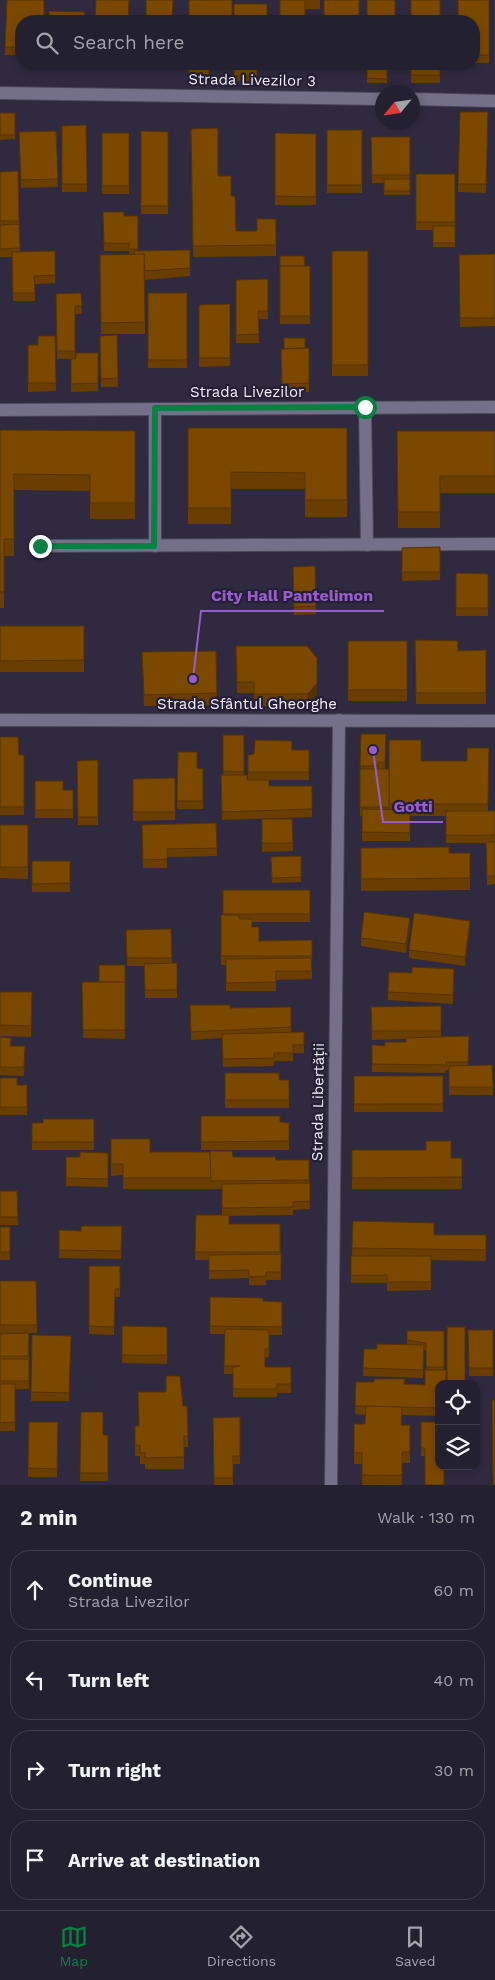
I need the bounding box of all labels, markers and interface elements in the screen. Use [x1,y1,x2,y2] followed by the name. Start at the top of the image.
[15,15,480,70] search box
[33,29,61,57] icon: search
[73,31,184,54] text: Search here
[188,70,316,90] street label: Strada Livezilor 3
[375,85,420,130] north arrow
[190,383,304,401] street label: Strada Livezilor
[354,396,377,419] route start
[29,535,52,558] route end
[201,580,384,611] callout: City Hall Pantelimon
[211,586,373,605] text: City Hall Pantelimon
[157,695,337,713] street label: Strada Sfântul Gheorghe
[383,791,443,822] callout: Gotti
[393,797,433,816] text: Gotti
[308,1043,328,1161] street label: Strada Libertății
[435,1380,480,1470] map controls
[435,1380,480,1425] button: locate
[435,1425,480,1470] button: layers
[20,1505,77,1530] text: 2 min
[377,1508,475,1527] text: Walk · 130 m
[68,1569,152,1592] text: Continue
[21,1576,49,1604] icon: ahead
[434,1581,474,1600] text: 60 m
[68,1592,190,1611] text: Strada Livezilor
[21,1666,49,1694] icon: left
[68,1669,149,1692] text: Turn left
[434,1671,474,1690] text: 40 m
[21,1756,49,1784] icon: right
[68,1759,161,1782] text: Turn right
[434,1761,474,1780] text: 30 m
[21,1846,49,1874] icon: arrive
[68,1849,260,1872] text: Arrive at destination
[59,1923,88,1969] tab: Map
[207,1923,276,1969] tab: Directions
[395,1923,436,1969] tab: Saved

